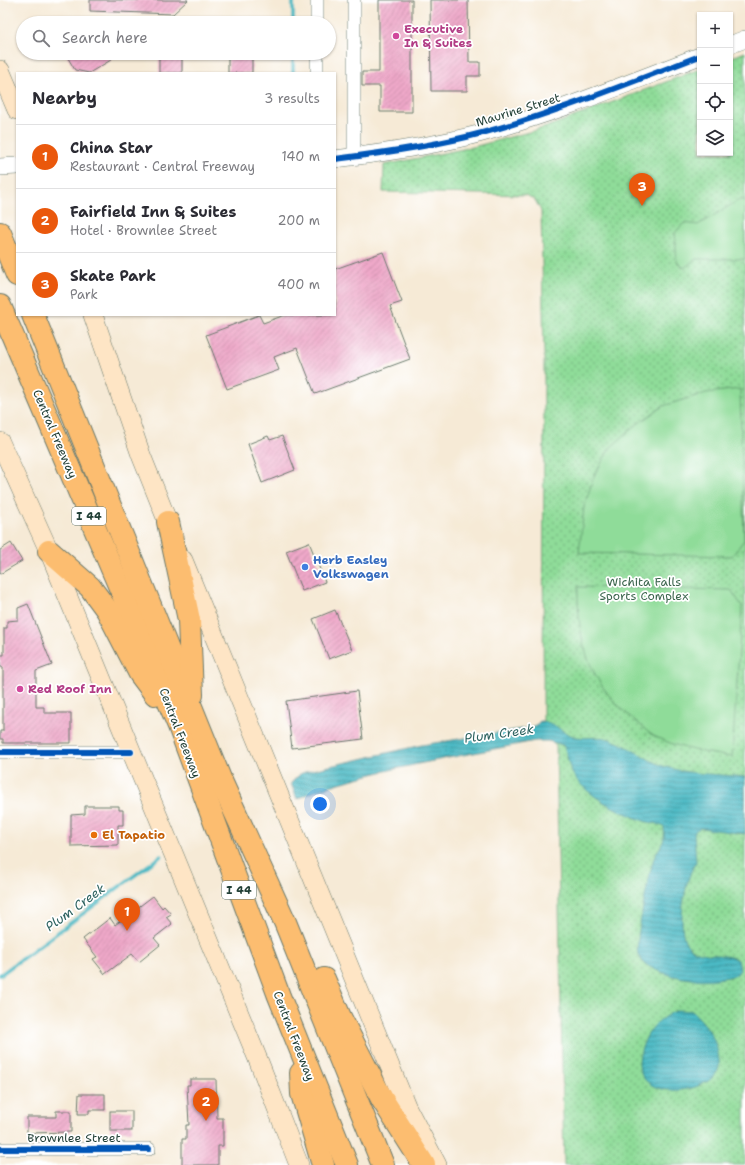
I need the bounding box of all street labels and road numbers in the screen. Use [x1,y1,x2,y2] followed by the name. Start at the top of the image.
[474,90,562,130] street label: Maurine Street
[29,387,81,481] street label: Central Freeway
[72,507,106,525] road number: I 44
[156,686,205,780] street label: Central Freeway
[222,881,256,899] road number: I 44
[270,989,319,1083] street label: Central Freeway
[27,1130,121,1146] street label: Brownlee Street

